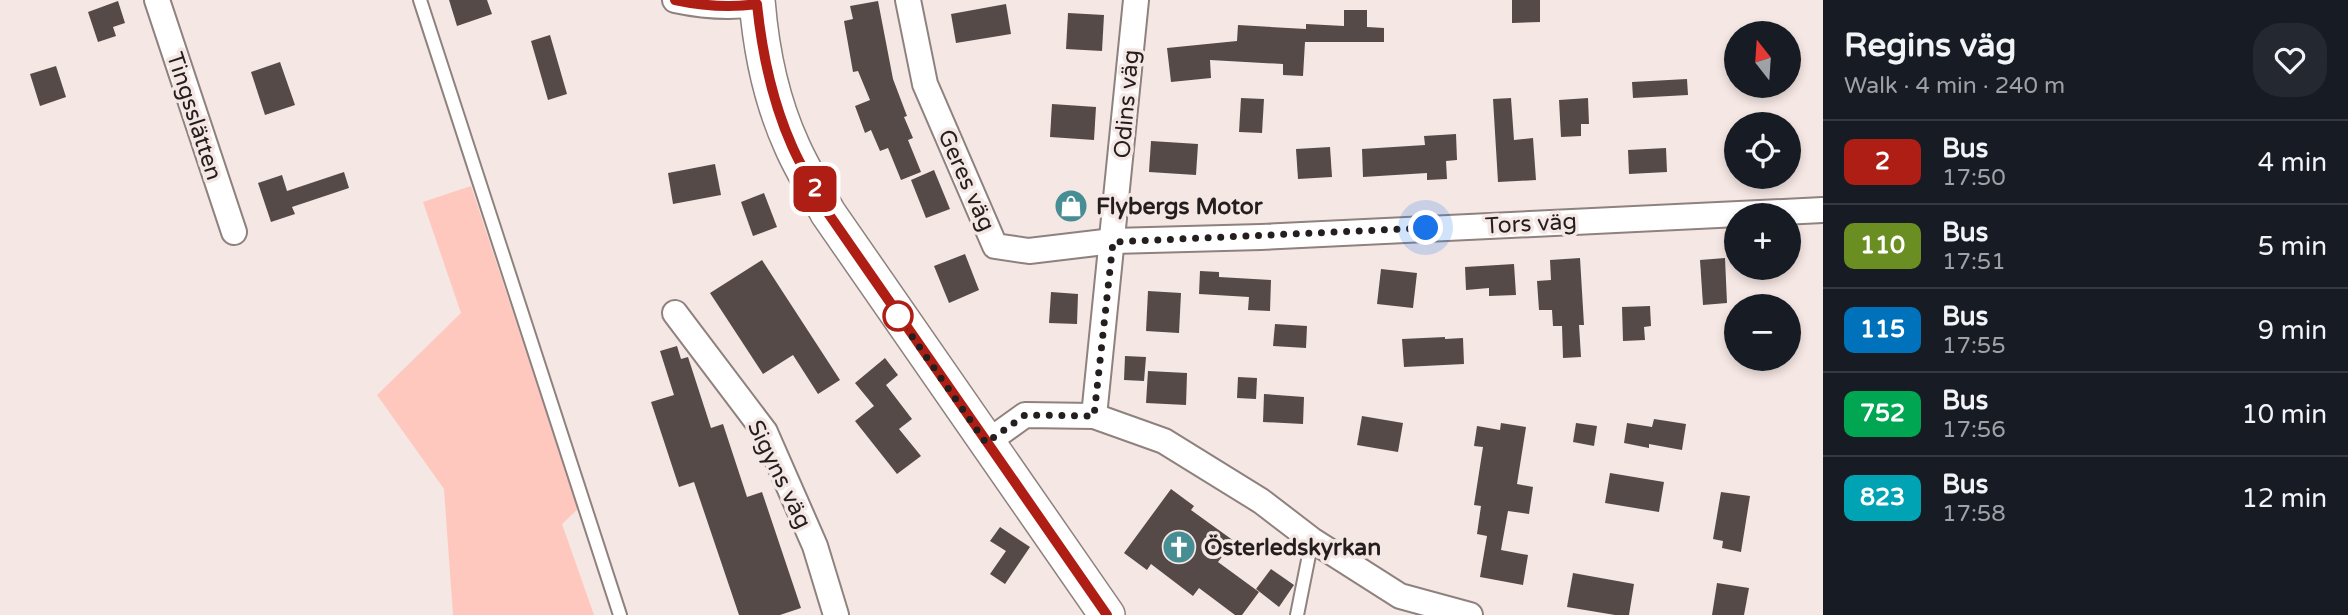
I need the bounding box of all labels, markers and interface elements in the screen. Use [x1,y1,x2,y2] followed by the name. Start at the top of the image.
[1724,21,1801,98] north arrow
[1724,21,1801,371] map controls
[2253,23,2327,97] button: heart
[1844,26,2016,65] text: Regins väg
[160,49,228,184] street label: Tingsslätten
[1108,49,1146,160] street label: Odins väg
[1844,72,2065,100] text: Walk · 4 min · 240 m
[1724,112,1801,189] button: locate
[931,125,1001,236] street label: Geres väg
[1942,133,1988,164] text: Bus
[1875,147,1890,176] text: 2
[2258,147,2327,178] text: 4 min
[1942,164,2006,192] text: 17:50
[792,166,838,212] line badge: 2
[807,174,823,203] text: 2
[1052,187,1090,225] shop icon: Flybergs Motor
[1096,193,1264,221] place label: Flybergs Motor
[1724,203,1801,280] button: +
[1484,208,1578,240] street label: Tors väg
[1408,210,1443,245] your location
[1942,217,1988,248] text: Bus
[1860,231,1905,260] text: 110
[2258,231,2327,262] text: 5 min
[1942,248,2006,276] text: 17:51
[1724,294,1801,371] button: −
[883,301,913,331] unlabelled marker
[1942,301,1988,332] text: Bus
[1860,315,1905,344] text: 115
[2258,315,2327,346] text: 9 min
[1942,332,2006,360] text: 17:55
[1942,385,1988,416] text: Bus
[1860,399,1905,428] text: 752
[2241,399,2327,430] text: 10 min
[741,416,817,533] street label: Sigyns väg
[1942,416,2006,444] text: 17:56
[1942,469,1988,500] text: Bus
[1860,483,1905,512] text: 823
[2241,483,2327,514] text: 12 min
[1942,500,2006,528] text: 17:58
[1160,528,1198,566] church icon: Österledskyrkan
[1204,534,1381,562] place label: Österledskyrkan

